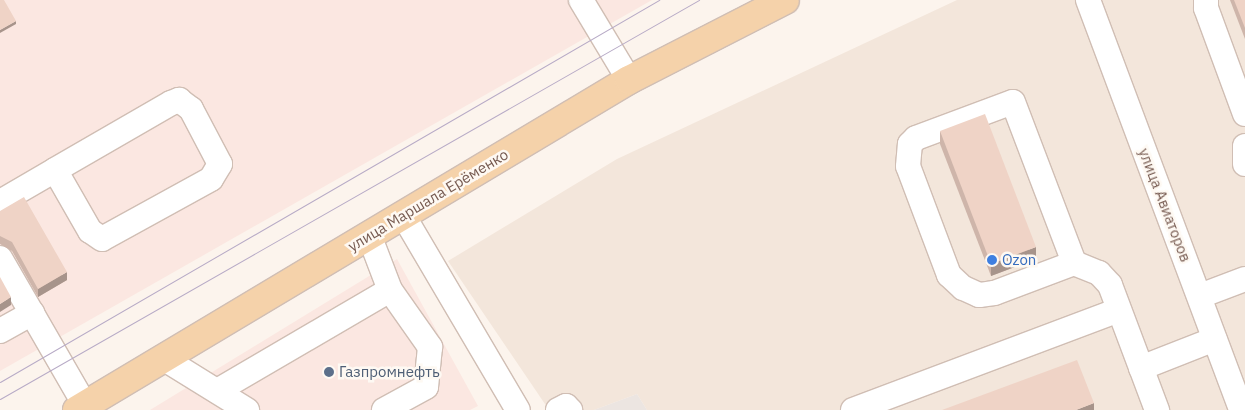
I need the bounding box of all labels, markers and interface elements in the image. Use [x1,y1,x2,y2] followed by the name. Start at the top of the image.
[345,145,511,255] street label: улица Маршала Ерёменко
[1135,146,1195,264] street label: улица Авиаторов
[1002,251,1036,269] place label: Ozon
[986,254,998,266] marker: Ozon
[339,363,440,381] place label: Газпромнефть
[323,366,335,378] marker: Газпромнефть

